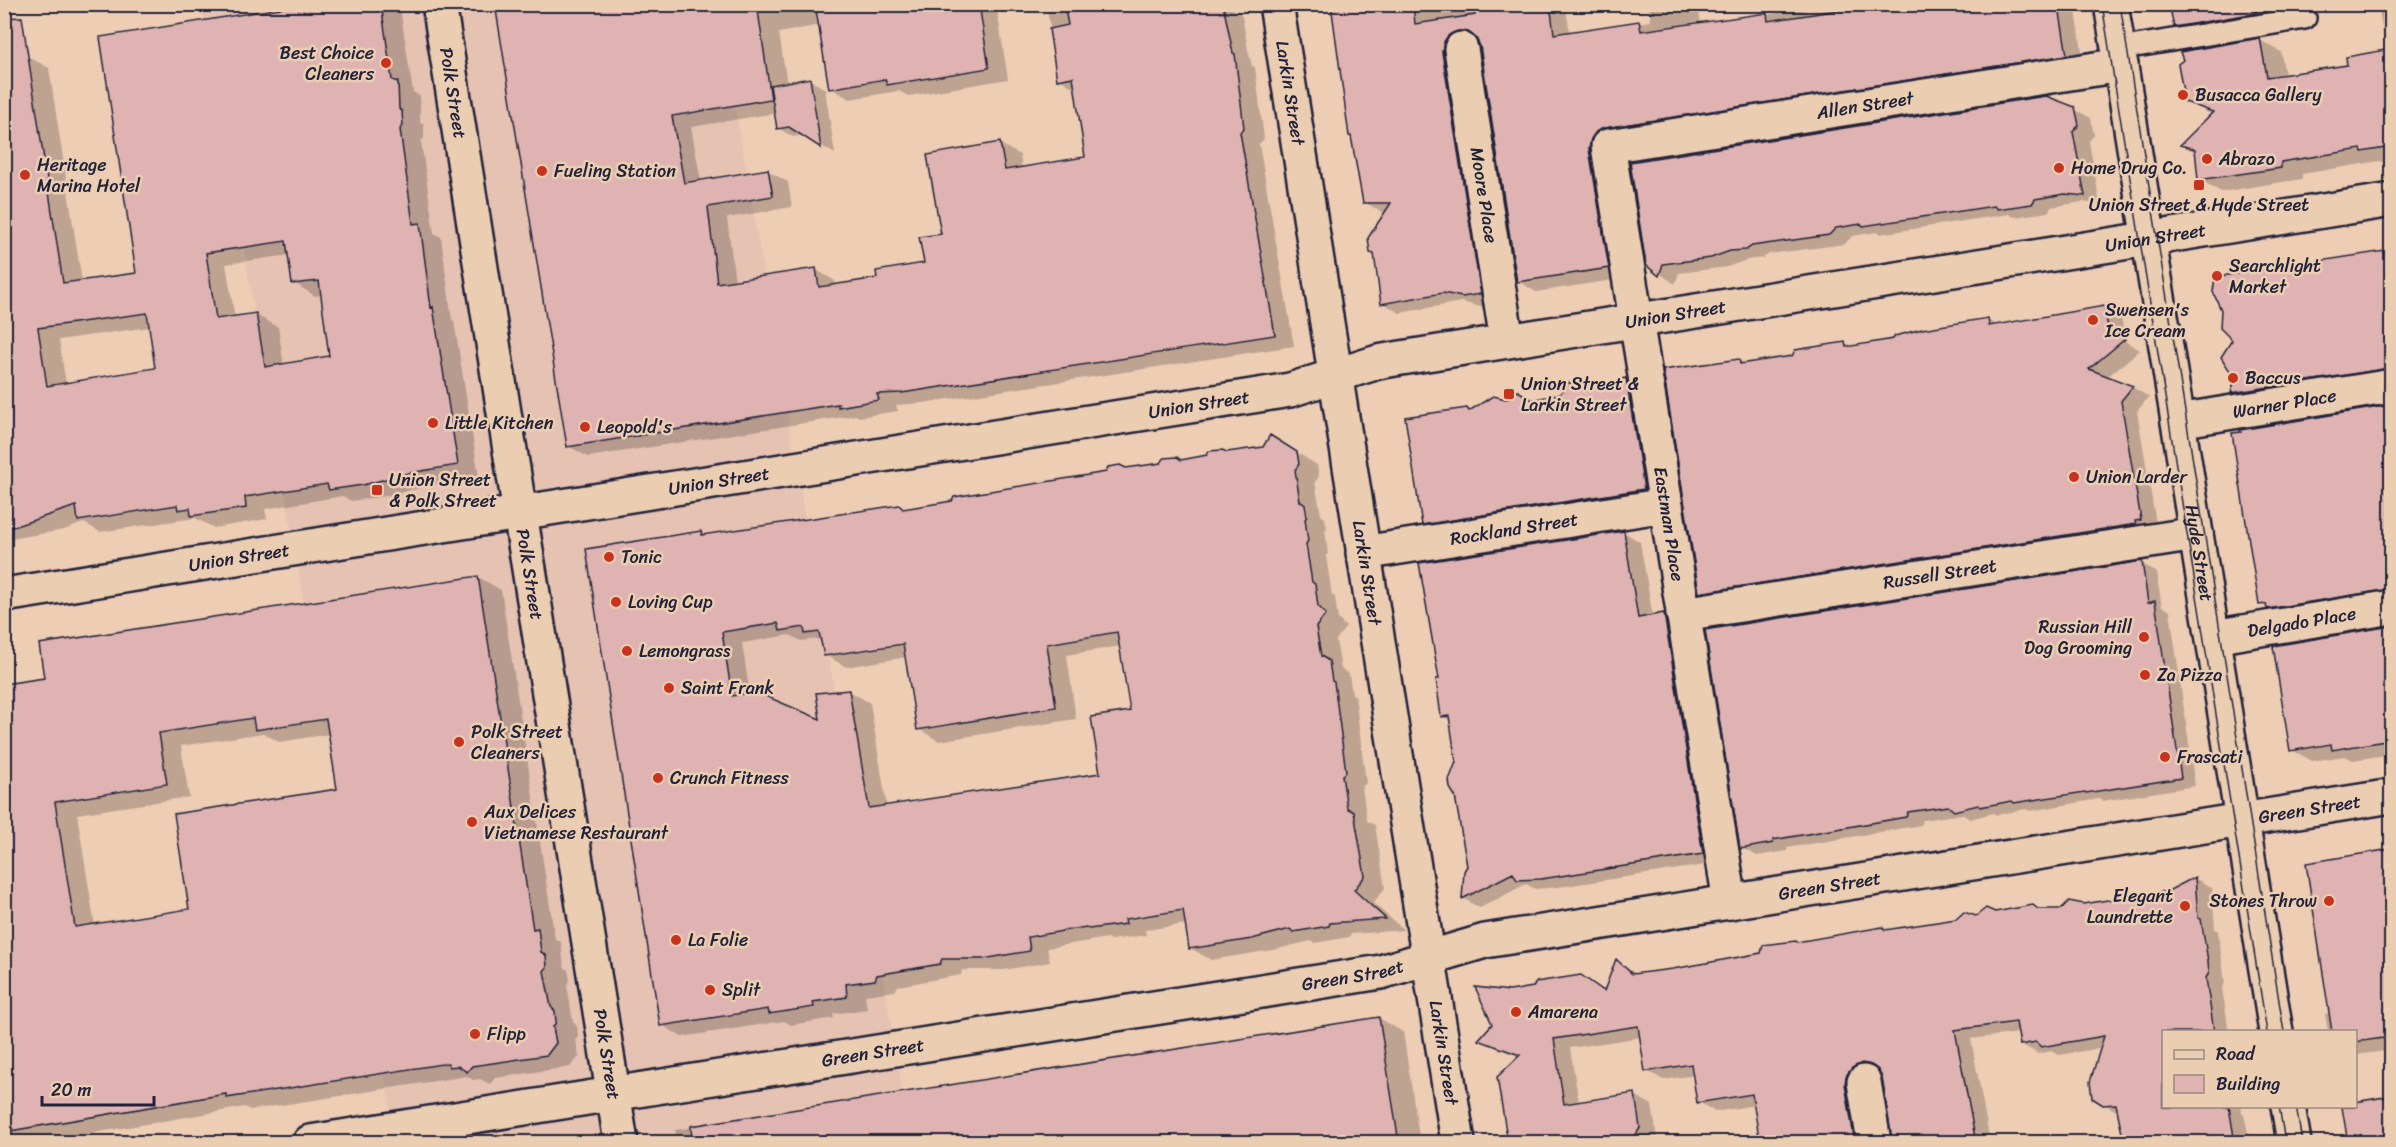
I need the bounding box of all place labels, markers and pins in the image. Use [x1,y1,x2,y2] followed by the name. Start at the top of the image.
[280,37,375,90] place label: Best Choice Cleaners
[379,56,393,70] marker: Best Choice Cleaners
[2195,79,2322,111] place label: Busacca Gallery
[2176,88,2190,102] marker: Busacca Gallery
[2218,143,2275,175] place label: Abrazo
[37,149,141,202] place label: Heritage Marina Hotel
[2071,152,2188,184] place label: Home Drug Co.
[2200,152,2214,166] marker: Abrazo
[554,155,676,187] place label: Fueling Station
[2052,161,2066,175] marker: Home Drug Co.
[535,164,549,178] marker: Fueling Station
[18,168,32,182] marker: Heritage Marina Hotel
[2192,178,2206,192] marker: Union Street & Hyde Street
[2089,189,2309,221] place label: Union Street & Hyde Street
[2229,250,2321,303] place label: Searchlight Market
[2210,269,2224,283] marker: Searchlight Market
[2104,294,2190,347] place label: Swensen's Ice Cream
[2086,313,2100,327] marker: Swensen's Ice Cream
[2245,362,2301,394] place label: Baccus
[1521,368,1639,421] place label: Union Street & Larkin Street
[2226,371,2240,385] marker: Baccus
[1502,387,1516,401] marker: Union Street & Larkin Street
[445,407,554,439] place label: Little Kitchen
[597,411,672,443] place label: Leopold's
[426,416,440,430] marker: Little Kitchen
[578,420,592,434] marker: Leopold's
[2086,461,2189,493] place label: Union Larder
[389,464,497,517] place label: Union Street & Polk Street
[2067,470,2081,484] marker: Union Larder
[370,483,384,497] marker: Union Street & Polk Street
[621,541,662,573] place label: Tonic
[602,550,616,564] marker: Tonic
[628,586,713,618] place label: Loving Cup
[609,595,623,609] marker: Loving Cup
[2024,611,2133,664] place label: Russian Hill Dog Grooming
[2137,630,2151,644] marker: Russian Hill Dog Grooming
[639,635,731,667] place label: Lemongrass
[620,644,634,658] marker: Lemongrass
[2157,659,2222,691] place label: Za Pizza
[2138,668,2152,682] marker: Za Pizza
[681,672,774,704] place label: Saint Frank
[662,681,676,695] marker: Saint Frank
[471,716,563,769] place label: Polk Street Cleaners
[452,735,466,749] marker: Polk Street Cleaners
[2177,741,2243,773] place label: Frascati
[2158,750,2172,764] marker: Frascati
[670,762,789,794] place label: Crunch Fitness
[651,771,665,785] marker: Crunch Fitness
[483,796,669,849] place label: Aux Delices Vietnamese Restaurant
[465,815,479,829] marker: Aux Delices Vietnamese Restaurant
[2087,880,2173,933] place label: Elegant Laundrette
[2210,885,2318,917] place label: Stones Throw
[2322,894,2336,908] marker: Stones Throw
[2178,899,2192,913] marker: Elegant Laundrette
[688,924,748,956] place label: La Folie
[669,933,683,947] marker: La Folie
[722,974,761,1006] place label: Split
[703,983,717,997] marker: Split
[1527,996,1598,1028] place label: Amarena
[1509,1005,1523,1019] marker: Amarena
[487,1018,526,1050] place label: Flipp
[468,1027,482,1041] marker: Flipp

